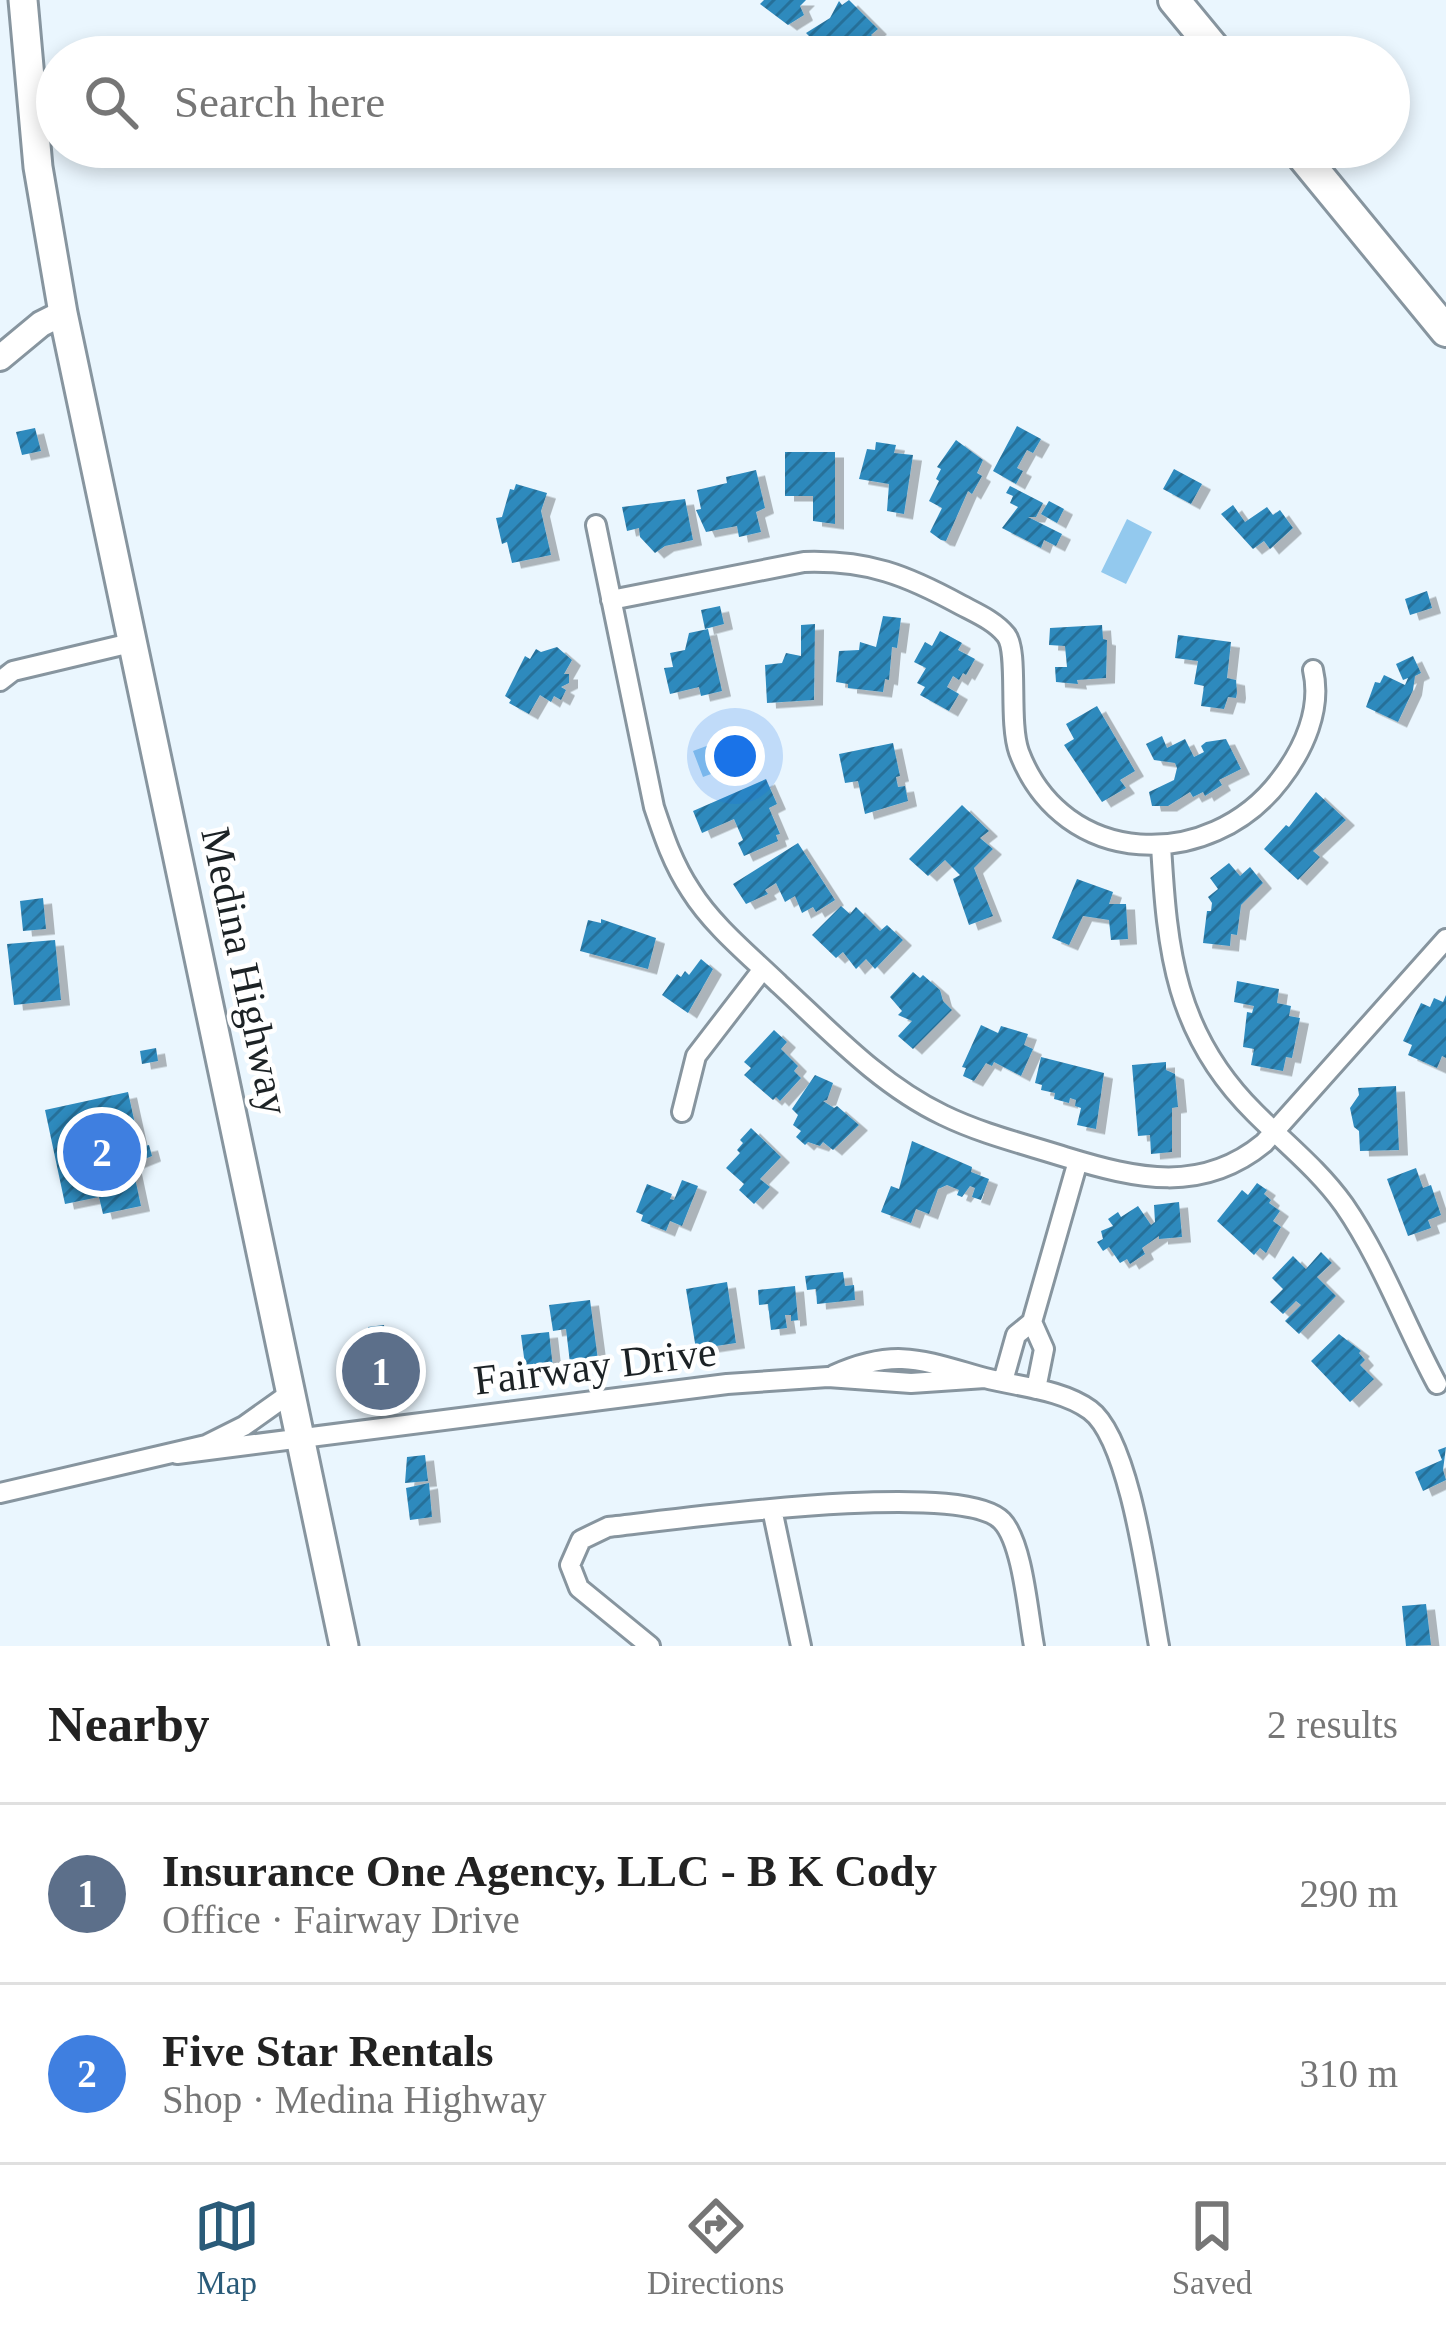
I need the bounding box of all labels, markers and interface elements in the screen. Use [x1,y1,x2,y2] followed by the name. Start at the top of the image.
[36,36,1410,168] search box
[78,69,144,135] icon: search
[174,77,385,127] text: Search here
[705,726,765,786] your location
[192,823,298,1119] street label: Medina Highway
[63,1107,141,1197] pin: 2
[342,1326,420,1416] pin: 1
[471,1328,719,1404] street label: Fairway Drive
[48,1696,209,1752] text: Nearby
[1267,1703,1398,1746] text: 2 results
[162,1846,937,1896] text: Insurance One Agency, LLC - B K Cody
[77,1872,97,1915] text: 1
[1299,1872,1398,1915] text: 290 m
[162,1898,520,1941] text: Office · Fairway Drive
[162,2026,494,2076] text: Five Star Rentals
[77,2052,97,2095] text: 2
[1299,2052,1398,2095] text: 310 m
[162,2078,547,2121] text: Shop · Medina Highway
[194,2193,260,2302] tab: Map
[647,2193,784,2302] tab: Directions
[1172,2193,1252,2302] tab: Saved

